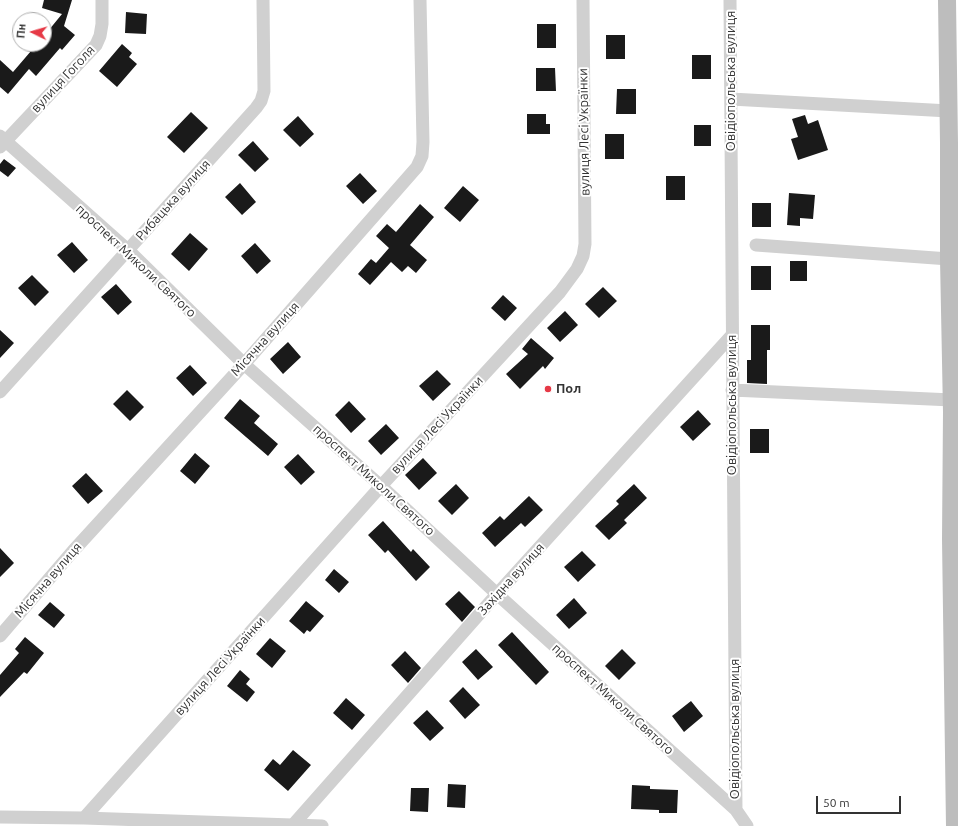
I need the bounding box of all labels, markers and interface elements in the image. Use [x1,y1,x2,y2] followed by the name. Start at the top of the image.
[723,11,739,151] street label: Овідіопольська вулиця
[12,12,52,52] north arrow
[14,23,28,39] text: Пн
[28,42,98,116] street label: вулиця Гоголя
[575,68,593,196] street label: вулиця Лесі Українки
[133,156,213,244] street label: Рибацька вулиця
[73,201,199,321] street label: проспект Миколи Святого
[228,299,302,379] street label: Місячна вулиця
[724,335,740,475] street label: Овідіопольська вулиця
[388,373,486,477] street label: вулиця Лесі Українки
[556,381,581,397] place label: Пол
[543,384,553,394] marker: Пол
[310,421,438,539] street label: проспект Миколи Святого
[11,539,85,621] street label: Місячна вулиця
[475,540,547,618] street label: Західна вулиця
[171,613,269,719] street label: вулиця Лесі Українки
[549,640,677,758] street label: проспект Миколи Святого
[727,659,743,799] street label: Овідіопольська вулиця
[818,788,903,814] scale bar
[823,796,850,809] text: 50 m

